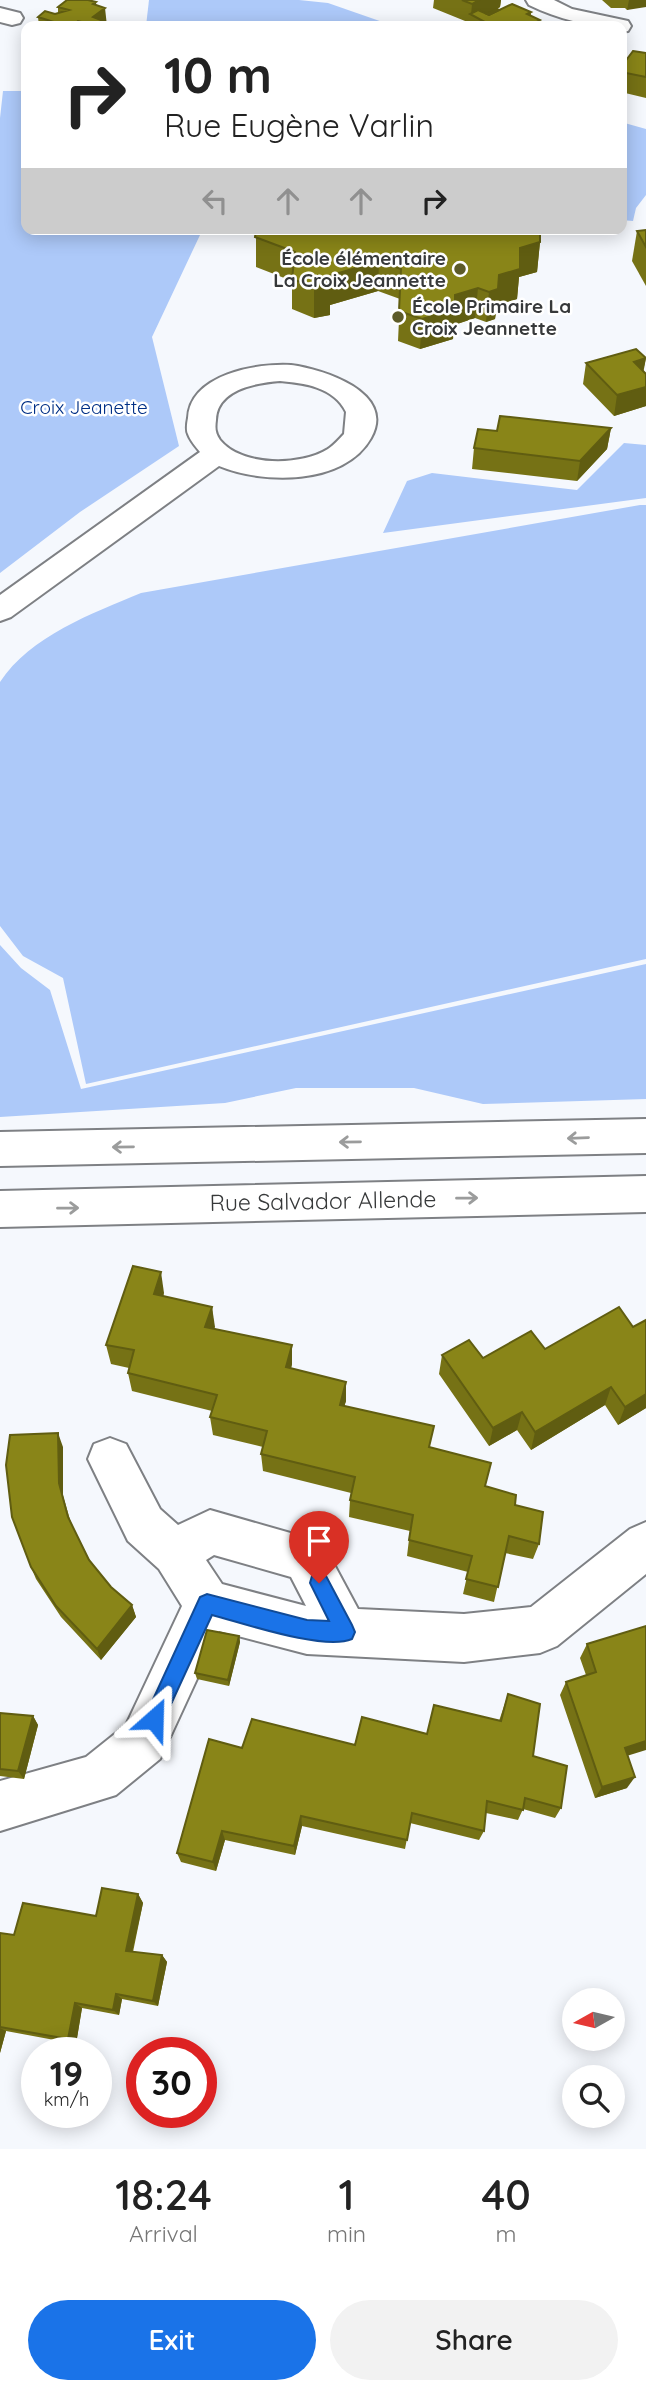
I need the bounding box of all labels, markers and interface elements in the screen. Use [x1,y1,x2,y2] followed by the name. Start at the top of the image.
[164,44,272,105] text: 10 m
[49,49,140,140] icon: right
[164,105,434,145] text: Rue Eugène Varlin
[196,182,234,220] icon: left
[269,182,307,220] icon: ahead
[342,182,380,220] icon: ahead
[415,182,453,220] icon: right
[273,246,446,292] place label: École élémentaire La Croix Jeannette
[452,261,468,277] marker: École élémentaire La Croix Jeannette
[412,294,571,340] place label: École Primaire La Croix Jeannette
[390,309,406,325] marker: École Primaire La Croix Jeannette
[20,395,148,419] park label: Croix Jeanette
[567,1131,590,1144] one-way arrow
[339,1135,362,1149] one-way arrow
[112,1140,135,1153] one-way arrow
[209,1184,437,1217] street label: Rue Salvador Allende
[455,1191,478,1204] one-way arrow
[56,1201,79,1215] one-way arrow
[289,1511,349,1583] pin
[300,1522,338,1560] icon: arrive
[117,1682,191,1756] position arrow
[562,1988,625,2051] north arrow
[562,1988,625,2128] map controls
[126,2037,217,2128] speed limit sign: 30
[50,2051,83,2095] text: 19
[562,2065,625,2128] button: search
[44,2088,89,2111] text: km/h
[115,2168,212,2221] text: 18:24
[339,2168,355,2221] text: 1
[481,2168,531,2221] text: 40
[129,2219,198,2248] text: Arrival
[327,2219,366,2248] text: min
[496,2219,517,2248] text: m
[28,2300,316,2380] button: Exit
[330,2300,618,2380] button: Share

